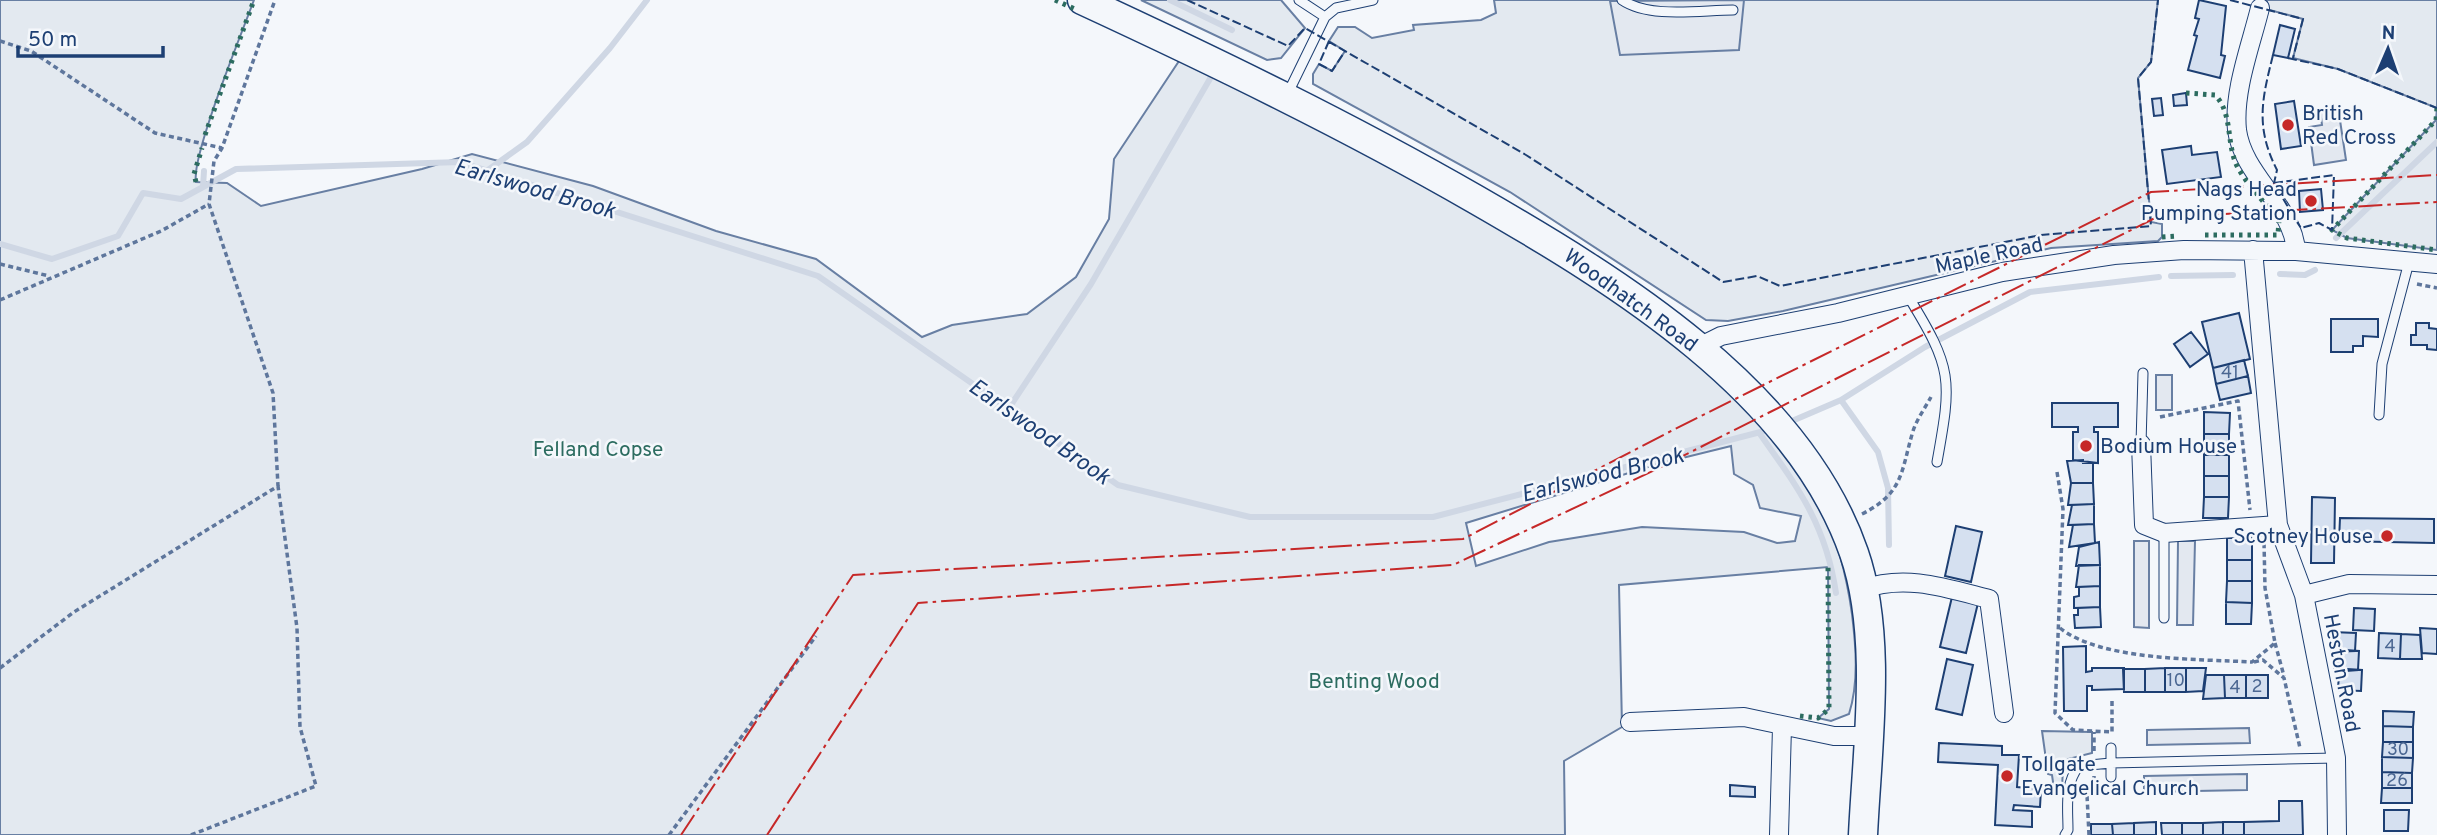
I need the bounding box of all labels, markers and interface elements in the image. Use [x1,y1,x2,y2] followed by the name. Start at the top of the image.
[18,14,163,58] scale bar
[2353,14,2423,84] north arrow
[2381,22,2396,46] text: N
[28,27,77,54] text: 50 m
[2302,101,2396,152] place label: British Red Cross
[2280,117,2296,133] marker: British Red Cross
[450,154,619,227] water label: Earlswood Brook
[2141,177,2297,228] place label: Nags Head Pumping Station
[2303,193,2319,209] marker: Nags Head Pumping Station
[1933,232,2046,281] street label: Maple Road
[1558,243,1703,359] street label: Woodhatch Road
[2221,362,2239,385] house number: 41
[962,373,1115,493] water label: Earlswood Brook
[2100,434,2237,461] place label: Bodium House
[533,437,663,464] park label: Felland Copse
[2078,438,2094,454] marker: Bodium House
[1518,442,1687,511] water label: Earlswood Brook
[2233,524,2373,551] place label: Scotney House
[2379,528,2395,544] marker: Scotney House
[2316,612,2365,735] street label: Heston Road
[2384,636,2396,659] house number: 4
[1308,669,1440,696] park label: Benting Wood
[2167,670,2185,693] house number: 10
[2251,676,2263,699] house number: 2
[2229,677,2241,700] house number: 4
[2387,739,2409,762] house number: 30
[2021,752,2199,803] place label: Tollgate Evangelical Church
[1999,768,2015,784] marker: Tollgate Evangelical Church
[2386,770,2408,793] house number: 26

